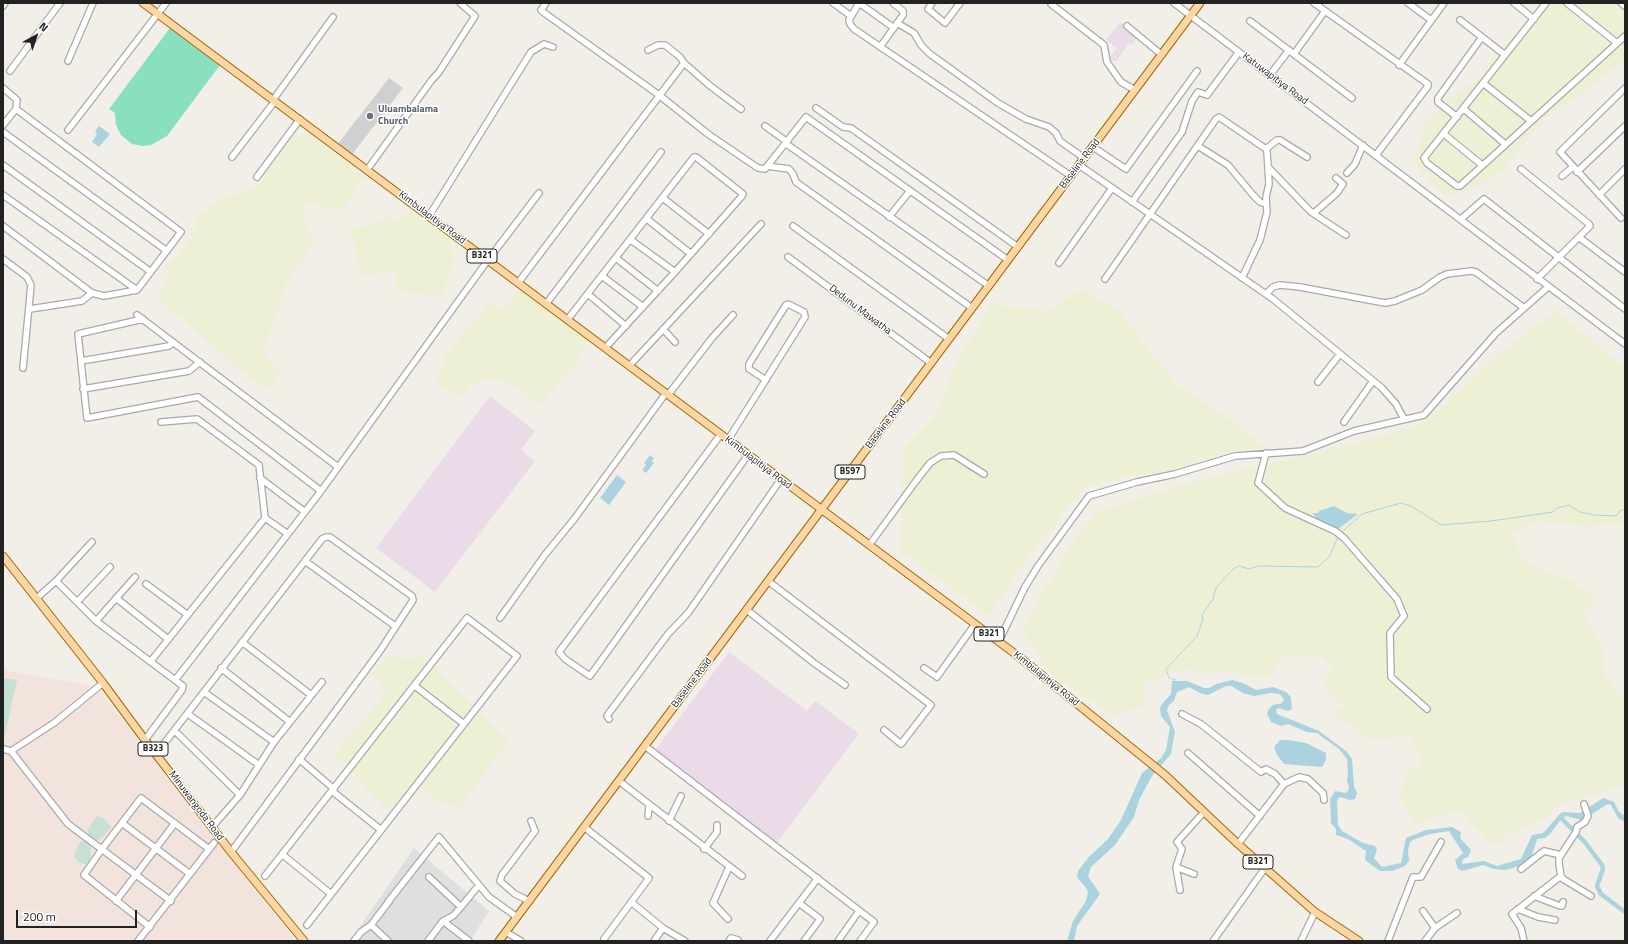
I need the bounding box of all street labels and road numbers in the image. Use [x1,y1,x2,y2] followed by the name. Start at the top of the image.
[1240,50,1310,108] street label: Katuwapitiya Road
[1057,137,1103,191] street label: Baseline Road
[396,189,468,247] street label: Kimbulapitiya Road
[467,249,497,263] road number: B321
[826,283,894,337] street label: Dedunu Mawatha
[863,397,909,451] street label: Baseline Road
[722,434,794,492] street label: Kimbulapitiya Road
[835,465,865,479] road number: B597
[974,627,1004,641] road number: B321
[1011,649,1081,709] street label: Kimbulapitiya Road
[669,656,715,710] street label: Baseline Road
[138,742,168,756] road number: B323
[166,769,226,843] street label: Minuwangoda Road
[1243,855,1273,869] road number: B321

